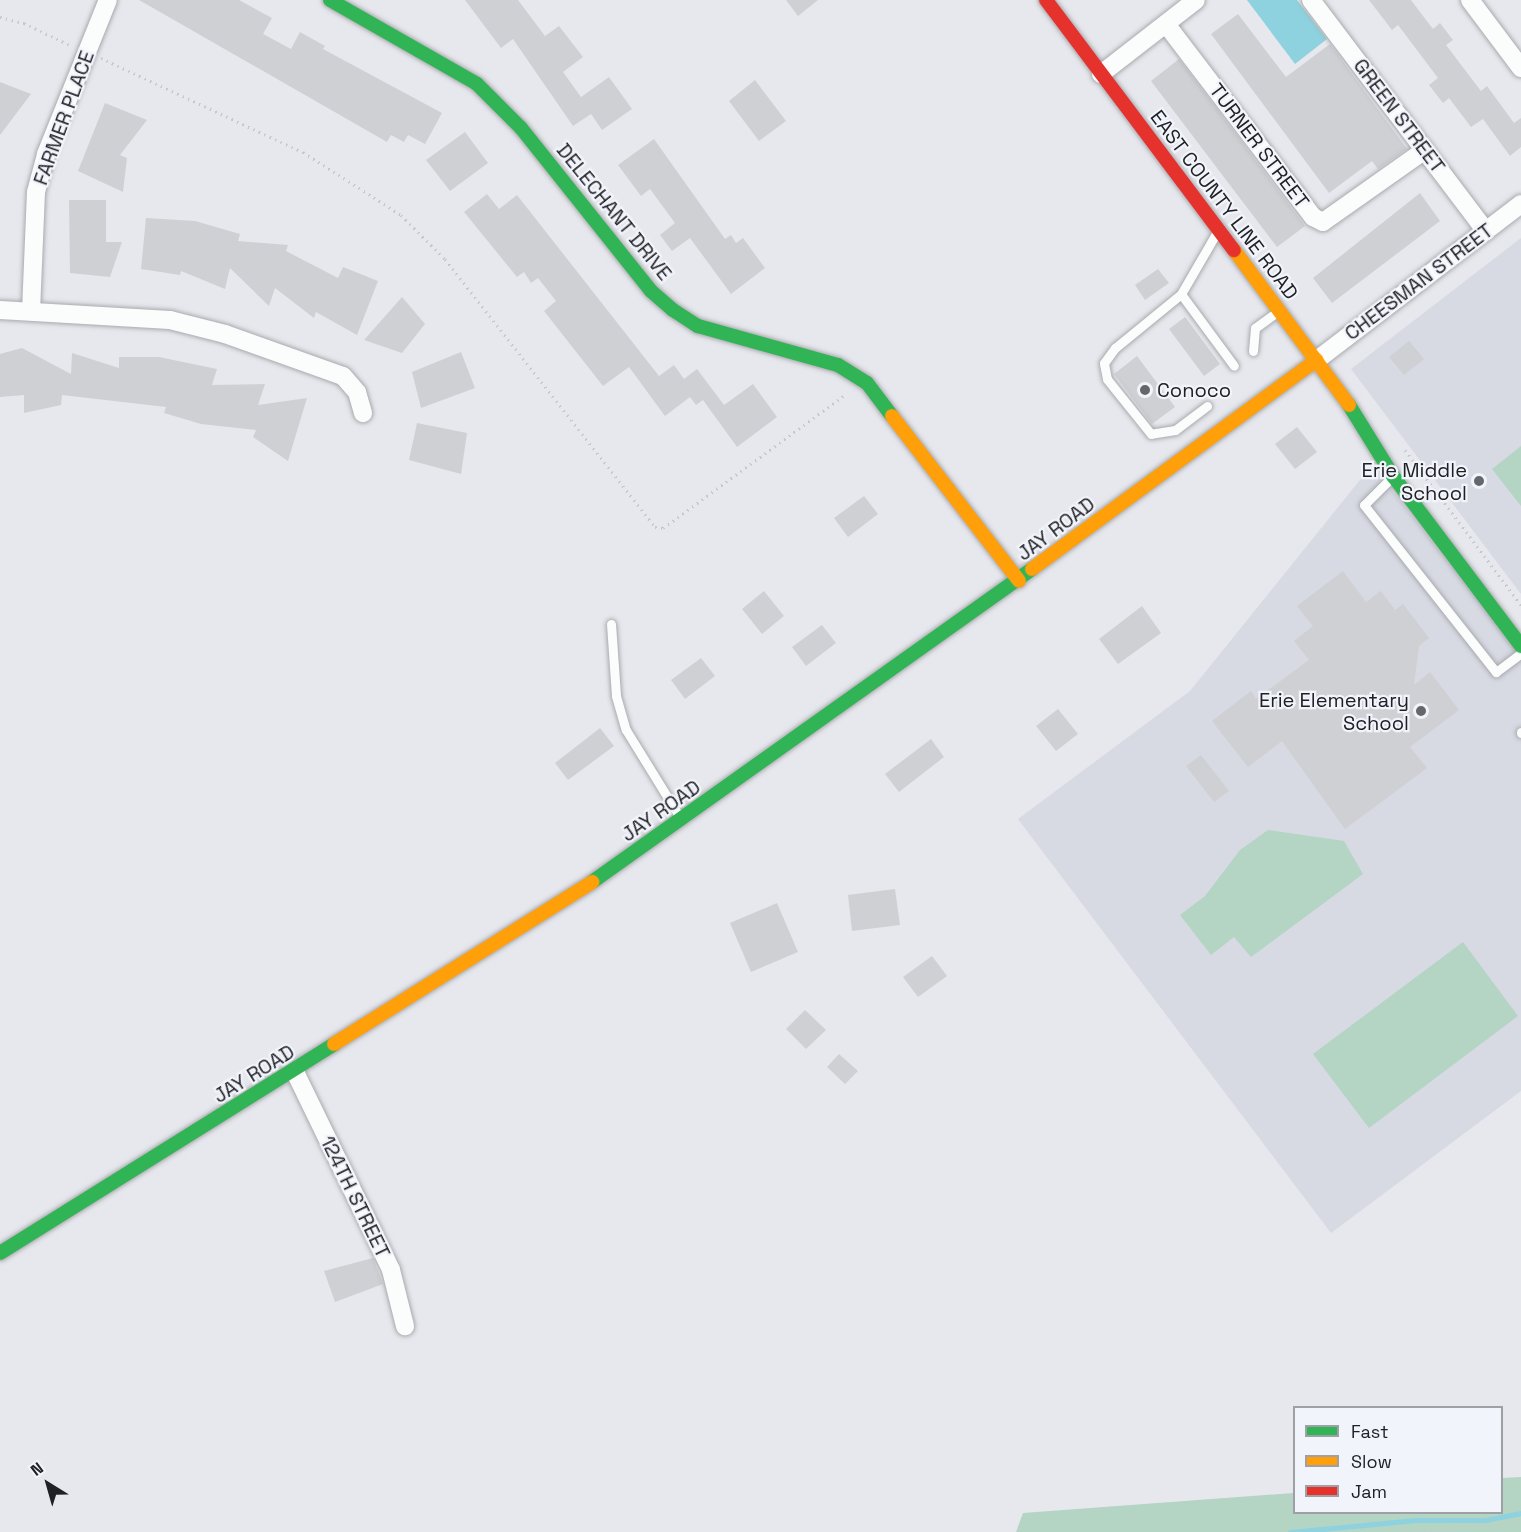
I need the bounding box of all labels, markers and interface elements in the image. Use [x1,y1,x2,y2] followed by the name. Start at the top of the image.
[29,48,99,188] street label: FARMER PLACE
[1348,54,1450,178] street label: GREEN STREET
[1204,79,1314,213] street label: TURNER STREET
[1145,105,1303,305] street label: EAST COUNTY LINE ROAD
[551,138,677,286] street label: DELECHANT DRIVE
[1340,218,1498,346] street label: CHEESMAN STREET
[1157,378,1231,402] place label: Conoco
[1138,383,1152,397] marker: Conoco
[1362,458,1467,505] place label: Erie Middle School
[1472,474,1486,488] marker: Erie Middle School
[1012,492,1100,566] street label: JAY ROAD
[1259,688,1409,735] place label: Erie Elementary School
[1414,704,1428,718] marker: Erie Elementary School
[617,775,705,847] street label: JAY ROAD
[209,1040,299,1108] street label: JAY ROAD
[315,1132,395,1262] street label: 124TH STREET
[1293,1406,1503,1514] legend
[1351,1420,1388,1443] text: Fast
[1351,1450,1392,1473] text: Slow
[18,1454,78,1514] north arrow
[26,1458,47,1481] text: N
[1351,1480,1387,1503] text: Jam

